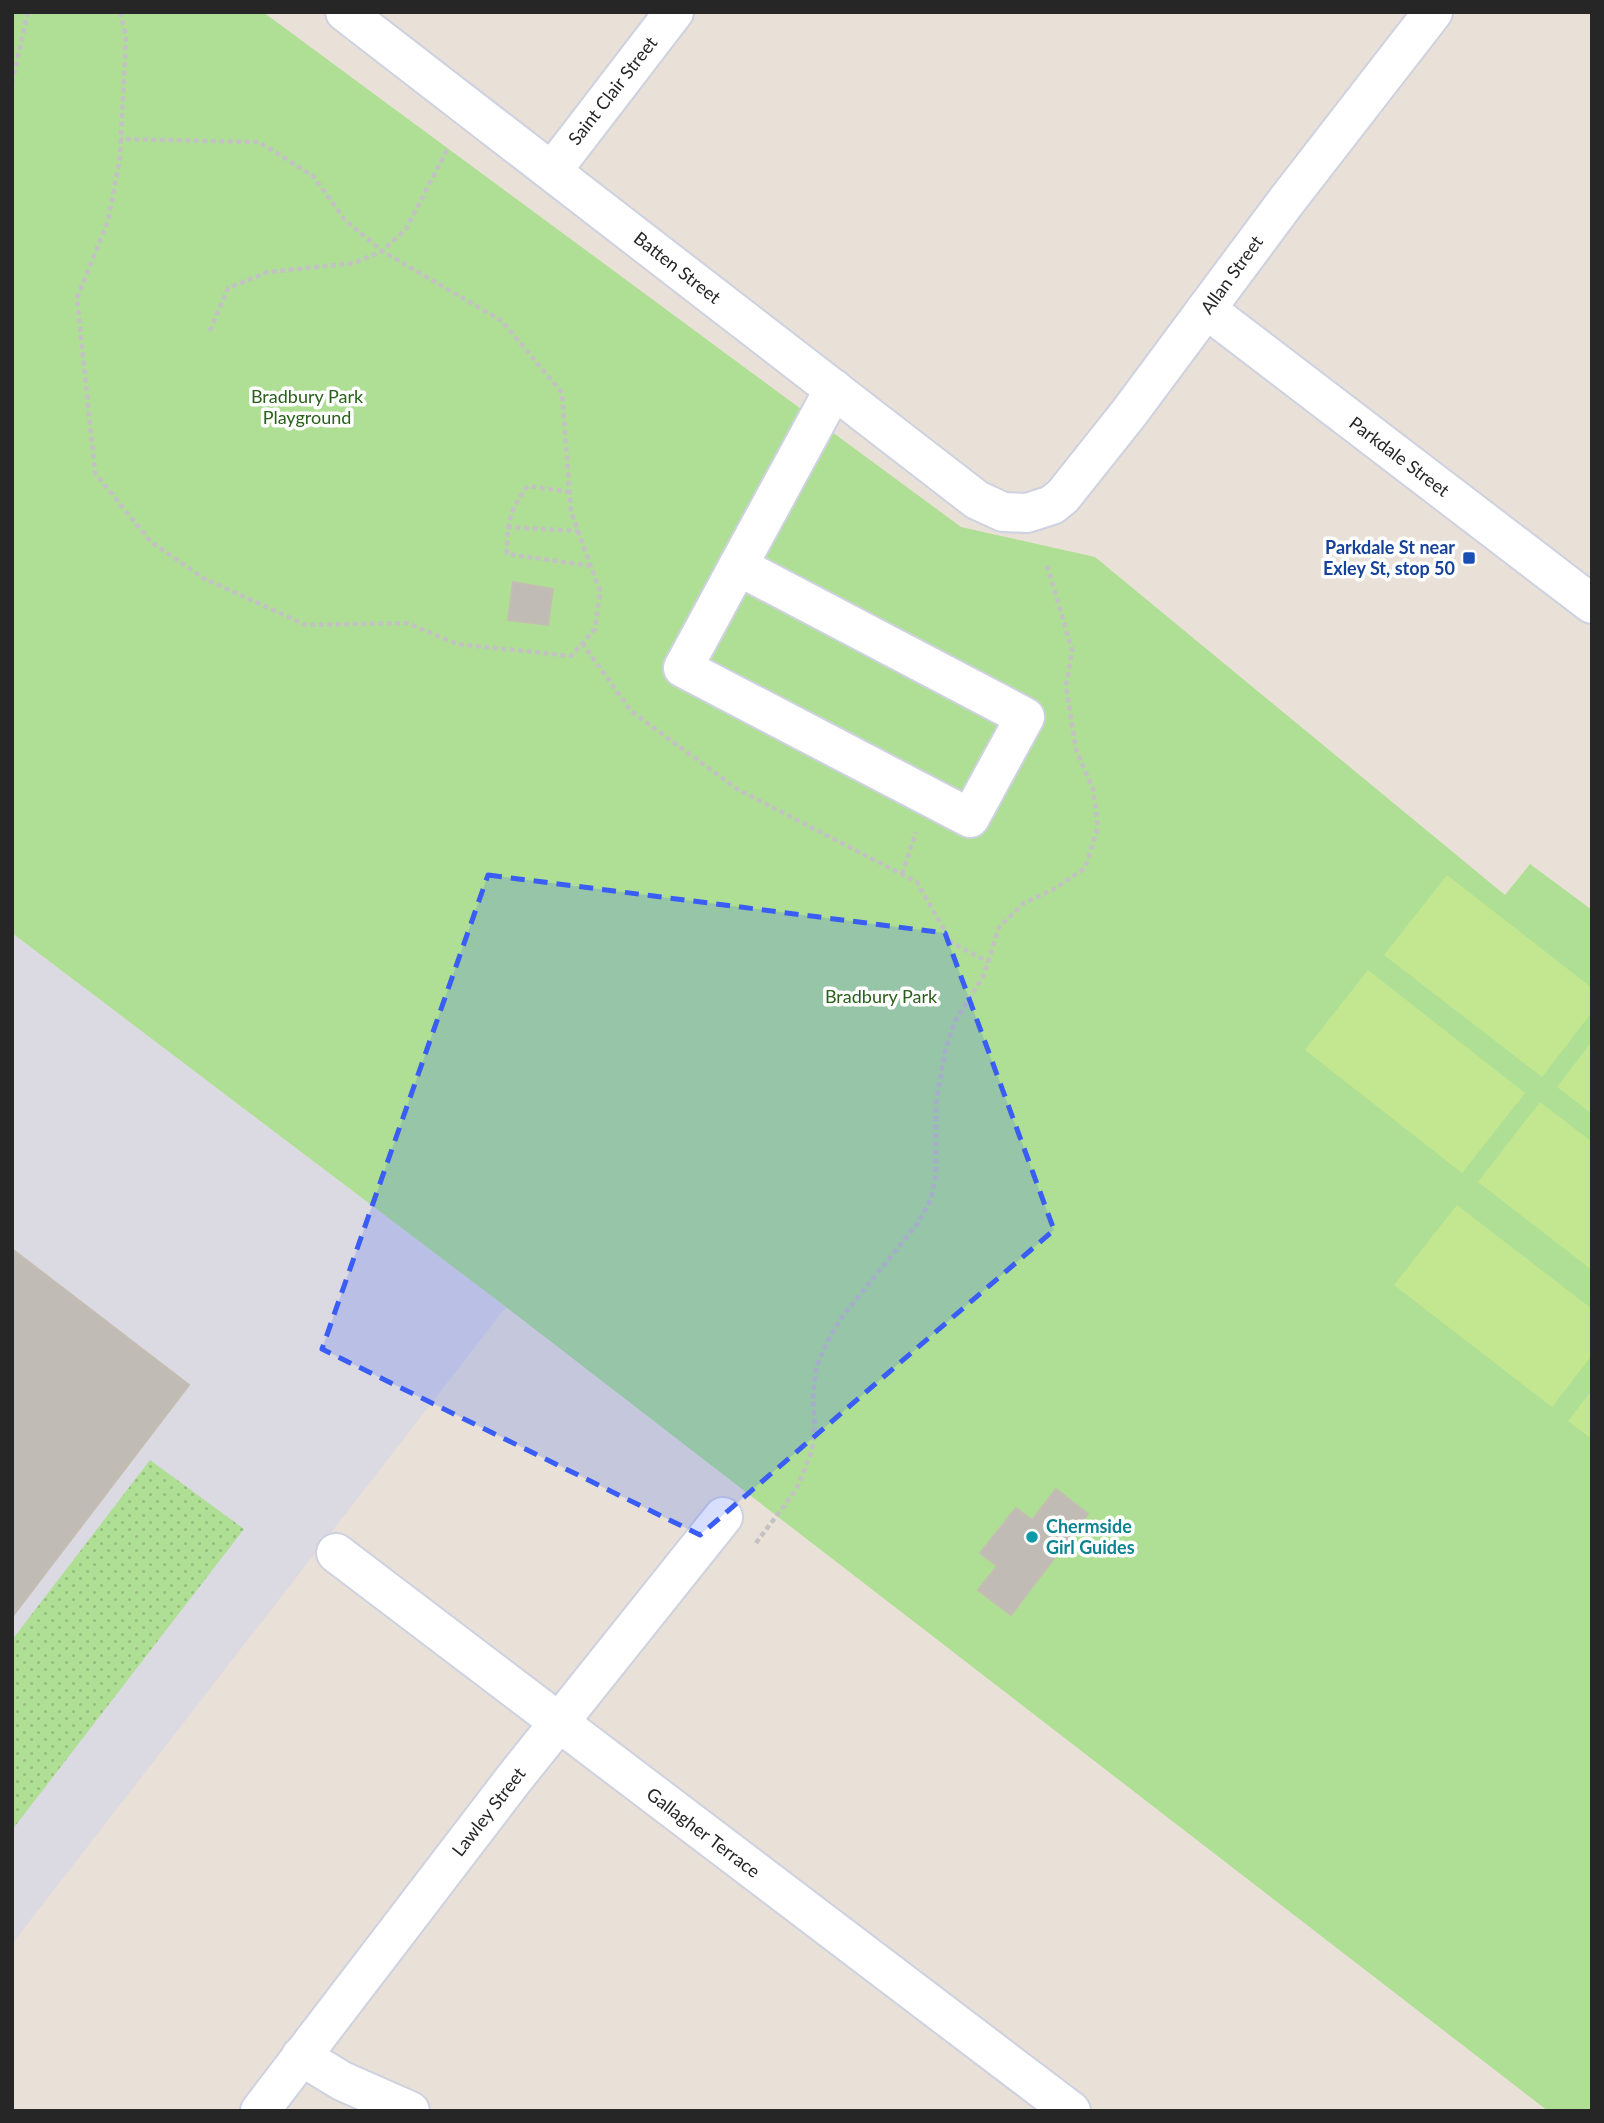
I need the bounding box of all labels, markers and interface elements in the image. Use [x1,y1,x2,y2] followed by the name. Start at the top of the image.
[563,31,662,149] street label: Saint Clair Street
[630,226,726,308] street label: Batten Street
[1195,230,1267,318] street label: Allan Street
[251,385,364,428] park label: Bradbury Park Playground
[1345,411,1454,501] street label: Parkdale Street
[1323,536,1455,579] place label: Parkdale St near Exley St, stop 50
[1461,550,1477,566] marker: Parkdale St near Exley St, stop 50
[825,985,938,1007] park label: Bradbury Park
[1046,1515,1135,1558] place label: Chermside Girl Guides
[1024,1529,1040,1545] marker: Chermside Girl Guides
[447,1762,530,1860] street label: Lawley Street
[643,1782,765,1882] street label: Gallagher Terrace

